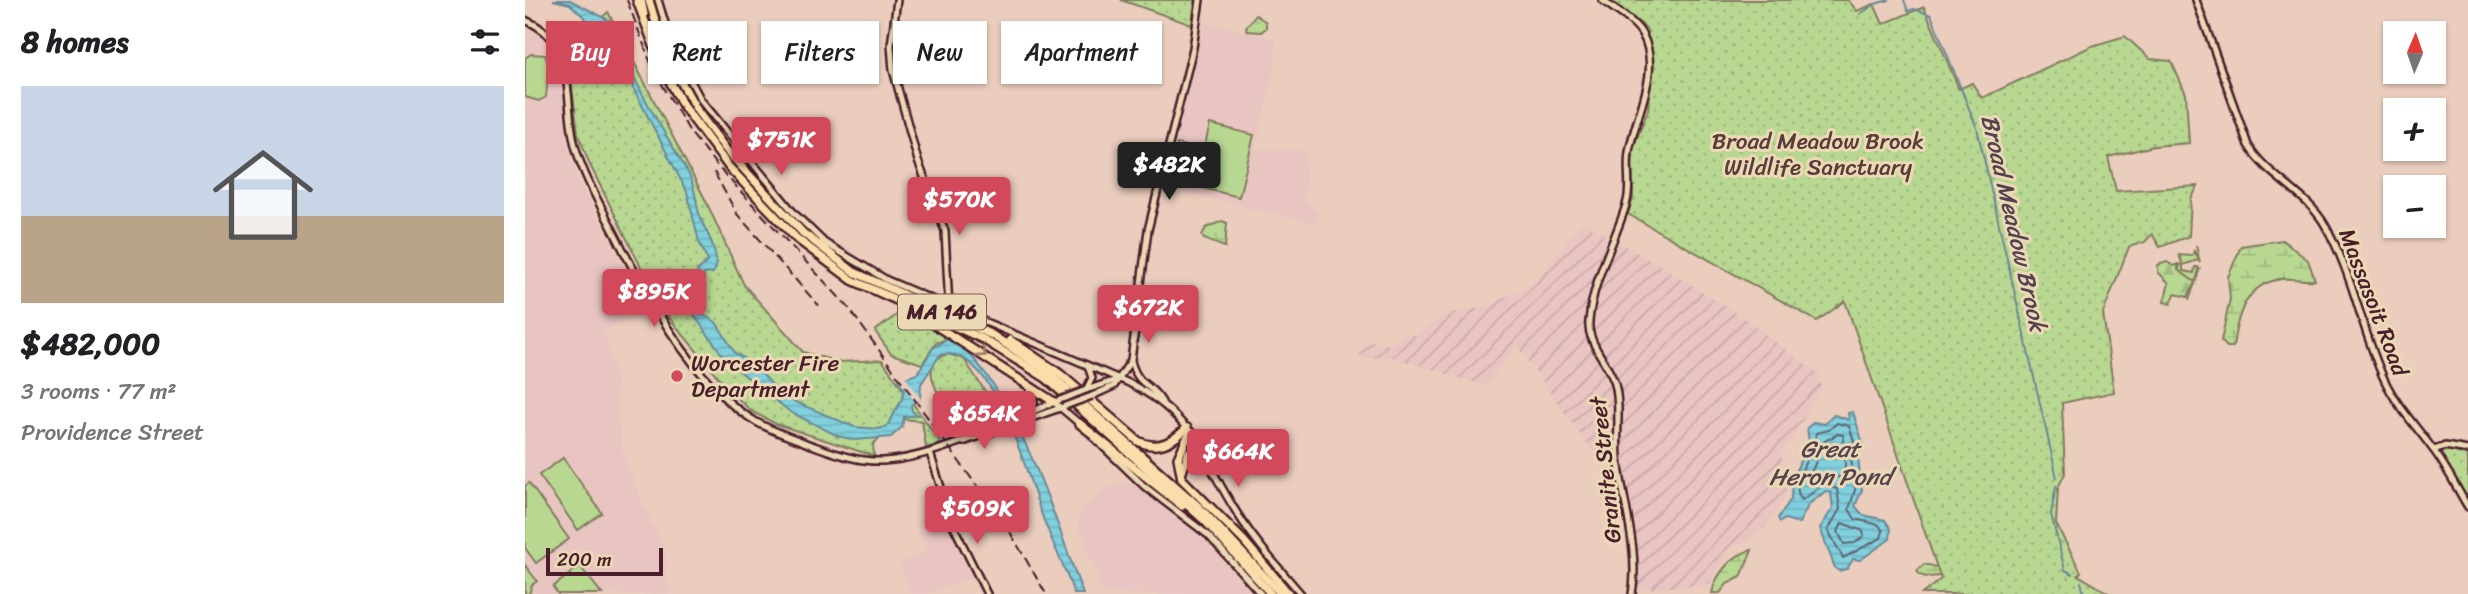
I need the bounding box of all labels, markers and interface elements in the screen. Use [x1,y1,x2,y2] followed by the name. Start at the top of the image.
[21,15,129,69] text: 8 homes
[546,21,634,84] chip: Buy
[648,21,747,84] chip: Rent
[761,21,879,84] chip: Filters
[893,21,987,84] chip: New
[1001,21,1162,84] chip: Apartment
[2383,21,2447,84] north arrow
[2383,21,2446,238] map controls
[466,23,504,61] icon: filters
[2383,98,2446,161] button: +
[1969,110,2060,337] water label: Broad Meadow Brook
[732,118,830,177] pin: $751K
[748,119,814,160] text: $751K
[1712,121,1924,188] park label: Broad Meadow Brook Wildlife Sanctuary
[200,132,326,258] icon: home
[1120,142,1218,202] pin: $482K
[1134,144,1204,185] text: $482K
[2383,175,2446,238] button: −
[910,177,1008,237] pin: $570K
[923,179,995,220] text: $570K
[2327,222,2421,384] street label: Massasoit Road
[605,270,703,329] pin: $895K
[618,271,690,312] text: $895K
[1099,286,1197,345] pin: $672K
[1114,287,1182,328] text: $672K
[898,294,986,330] road number: MA 146
[21,317,160,371] text: $482,000
[691,343,839,410] place label: Worcester Fire Department
[974,345,987,357] one-way arrow
[669,368,685,384] marker: Worcester Fire Department
[21,371,177,412] text: 3 rooms · 77 m²
[935,392,1033,451] pin: $654K
[949,393,1019,434] text: $654K
[1577,393,1634,545] street label: Granite Street
[21,412,204,453] text: Providence Street
[1769,428,1897,498] water label: Great Heron Pond
[1189,430,1287,489] pin: $664K
[1203,431,1273,472] text: $664K
[928,486,1026,546] pin: $509K
[941,488,1013,529] text: $509K
[557,543,612,576] text: 200 m
[546,545,663,577] scale bar

